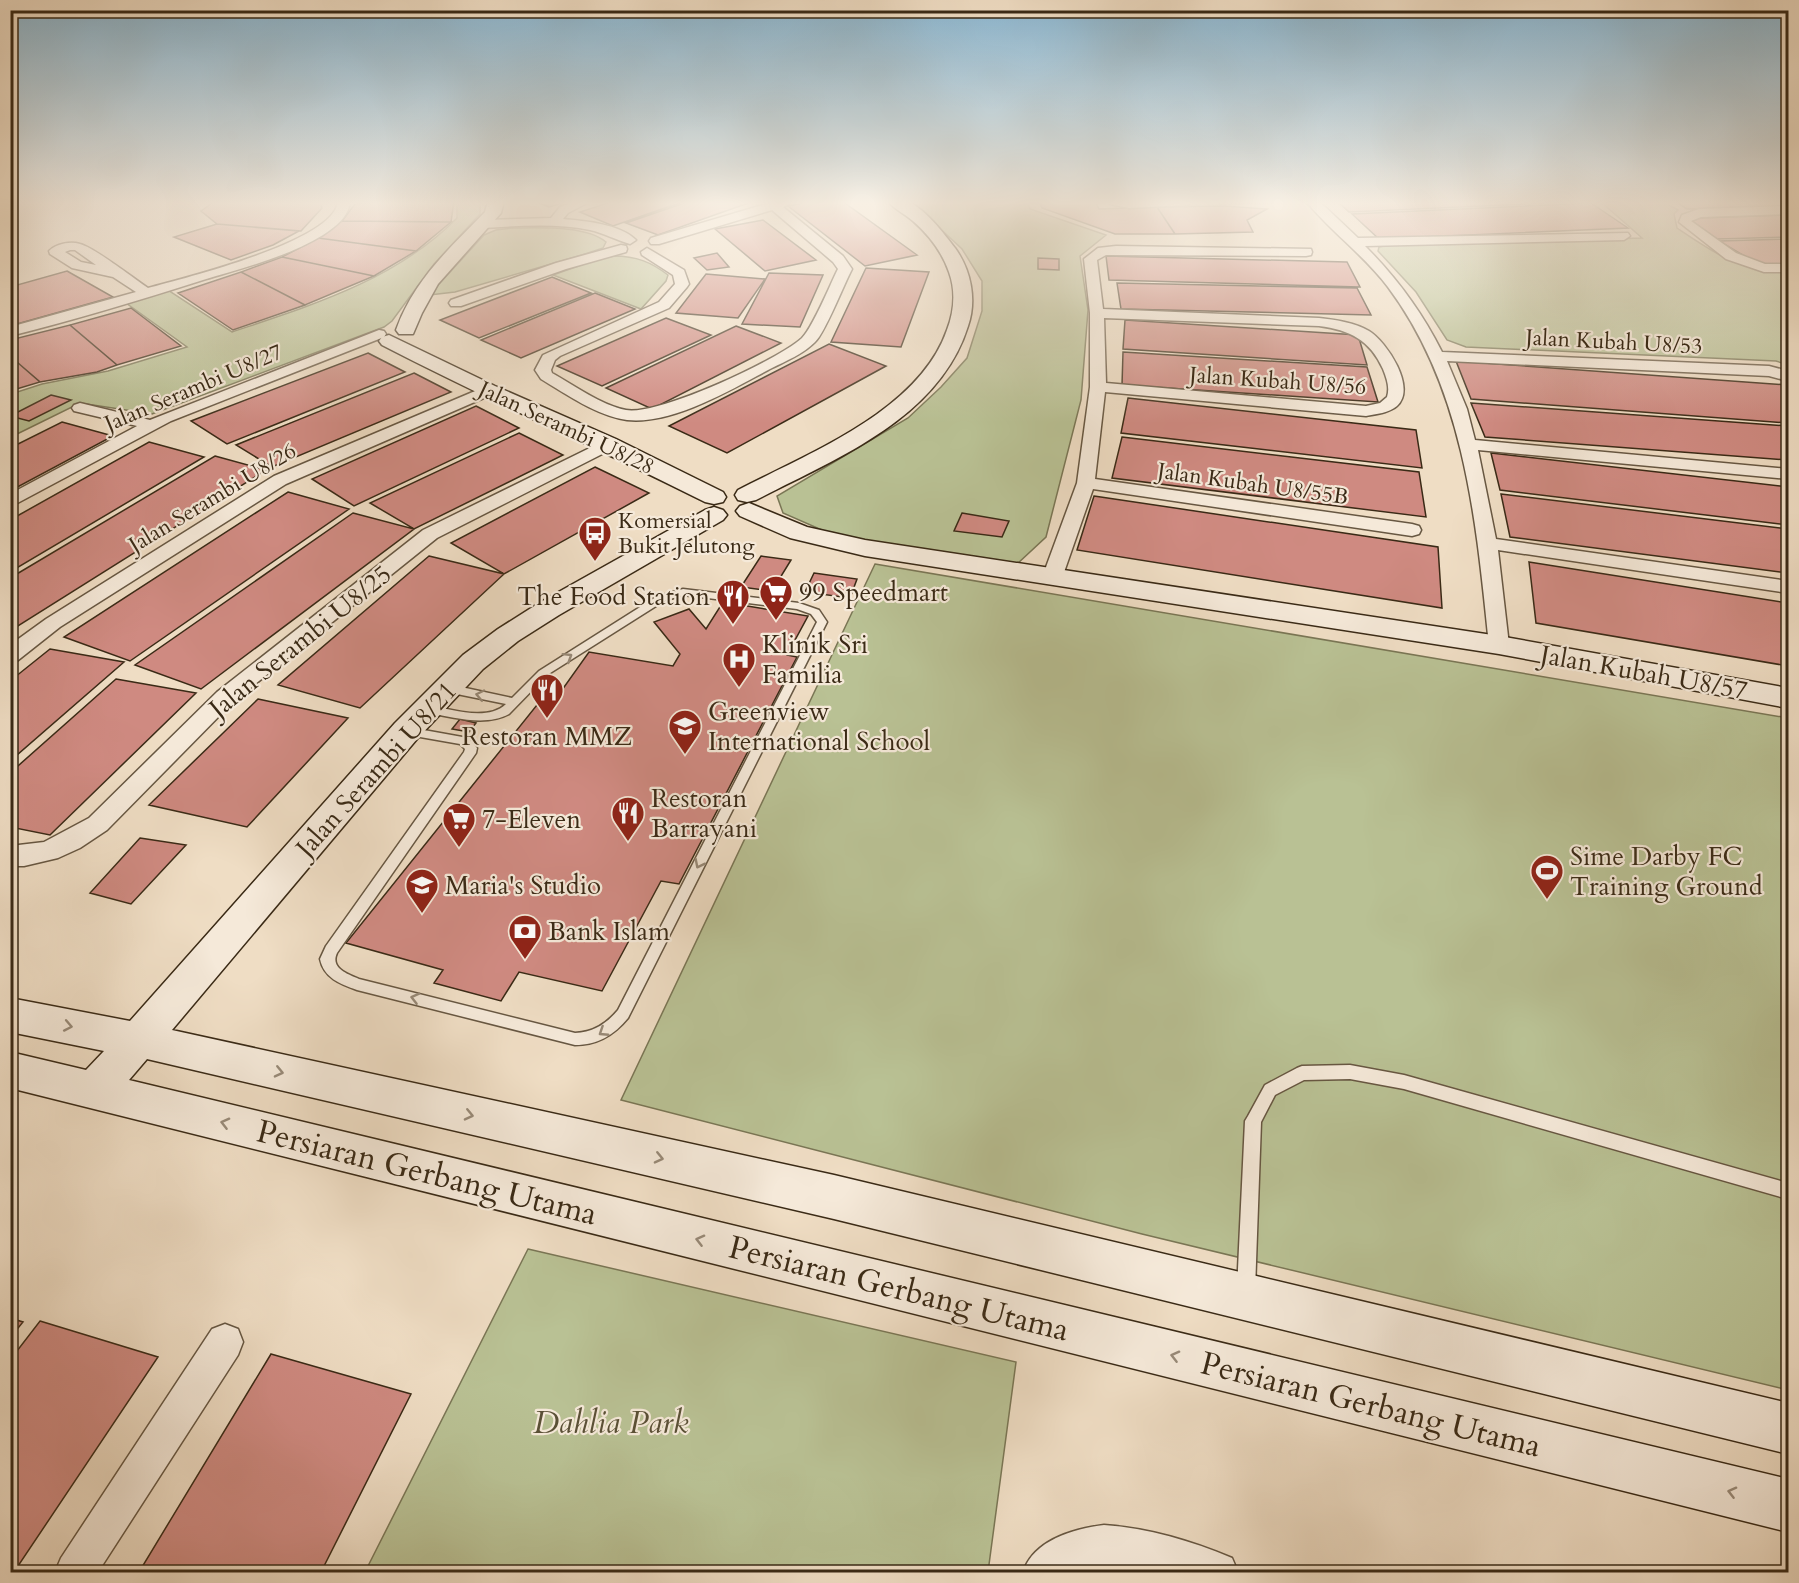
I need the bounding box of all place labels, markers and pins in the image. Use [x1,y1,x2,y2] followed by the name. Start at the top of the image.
[618,506,755,561] place label: Komersial Bukit Jelutong
[577,515,613,562] bus stop icon: Komersial Bukit Jelutong
[758,574,794,621] supermarket icon: 99 Speedmart
[799,575,948,610] place label: 99 Speedmart
[715,578,751,625] restaurant icon: The Food Station
[517,579,710,614] place label: The Food Station
[762,627,868,692] place label: Klinik Sri Familia
[721,641,757,688] hospital icon: Klinik Sri Familia
[529,672,565,719] restaurant icon: Restoran MMZ
[708,694,931,759] place label: Greenview International School
[667,708,703,755] school or university icon: Greenview International School
[462,719,632,754] place label: Restoran MMZ
[651,781,757,846] place label: Restoran Barrayani
[610,795,646,842] restaurant icon: Restoran Barrayani
[441,801,477,848] supermarket icon: 7-Eleven
[482,802,581,837] place label: 7-Eleven
[1570,839,1763,904] place label: Sime Darby FC Training Ground
[1529,853,1565,900] sports icon: Sime Darby FC Training Ground
[404,867,440,914] school or university icon: Maria's Studio
[445,868,601,903] place label: Maria's Studio
[507,913,543,960] bank icon: Bank Islam
[548,914,670,949] place label: Bank Islam

